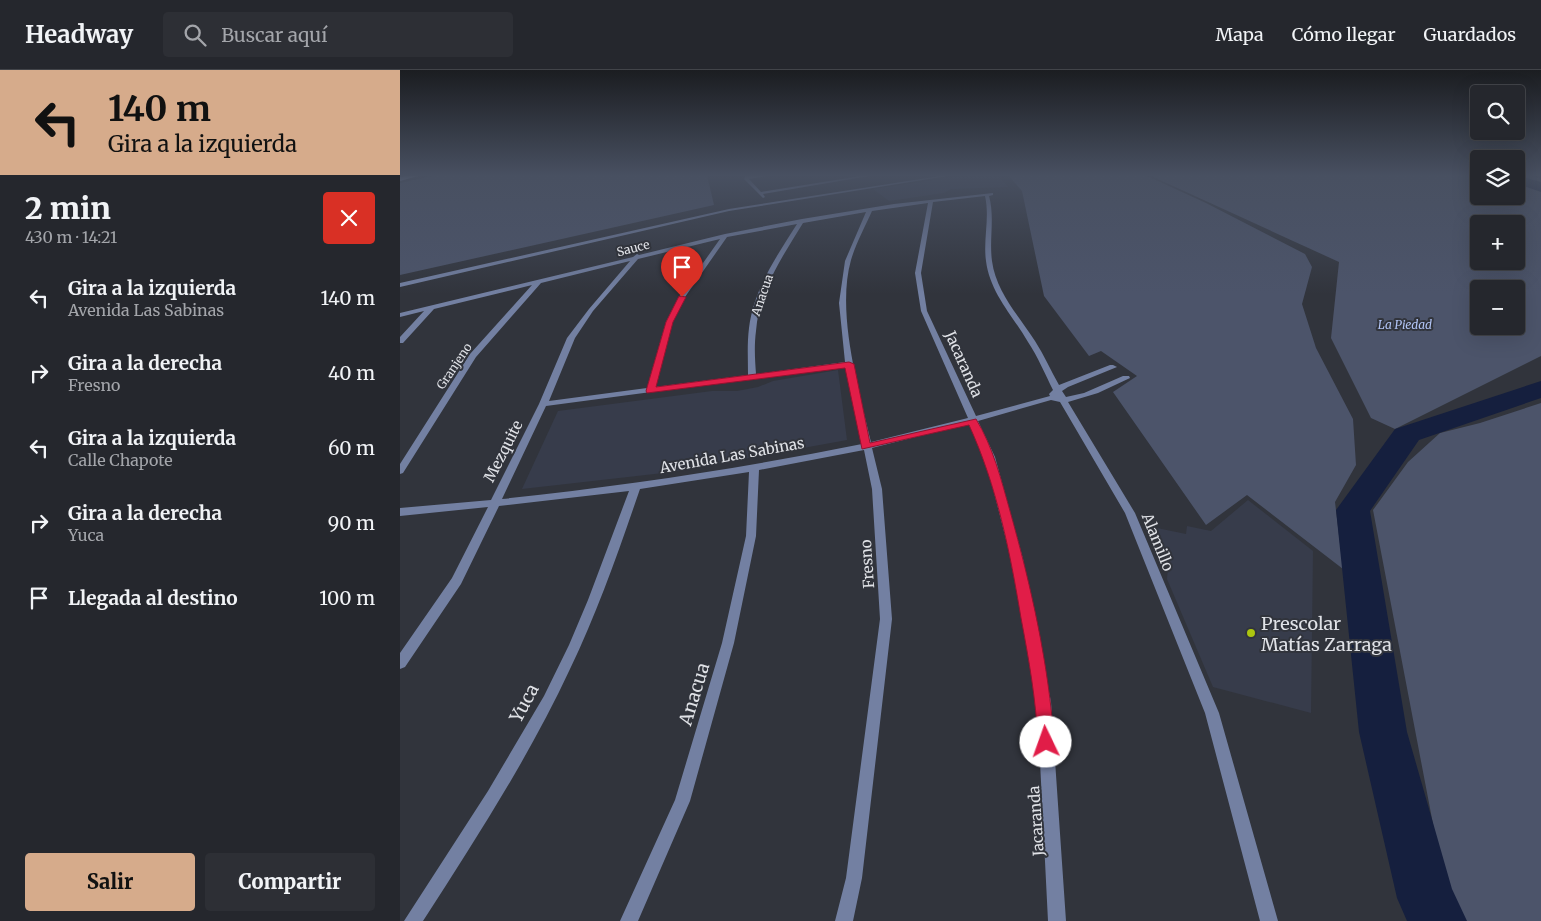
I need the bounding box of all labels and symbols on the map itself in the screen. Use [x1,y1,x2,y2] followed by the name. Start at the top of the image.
[615,237,651,259] street label: Sauce
[661,246,703,297] pin
[748,272,776,319] street label: Anacua
[1378,317,1432,332] park label: La Piedad
[941,327,987,400] street label: Jacaranda
[433,340,475,392] street label: Granjeno
[479,417,527,485] street label: Mezquite
[657,433,806,477] street label: Avenida Las Sabinas
[1137,509,1178,574] street label: Alamillo
[856,539,878,589] street label: Fresno
[1261,612,1392,656] place label: Prescolar Matías Zarraga
[1245,627,1257,639] marker: Prescolar Matías Zarraga
[673,660,715,729] street label: Anacua
[504,679,544,727] street label: Yuca
[1019,715,1071,767] position arrow
[1024,785,1048,858] street label: Jacaranda

